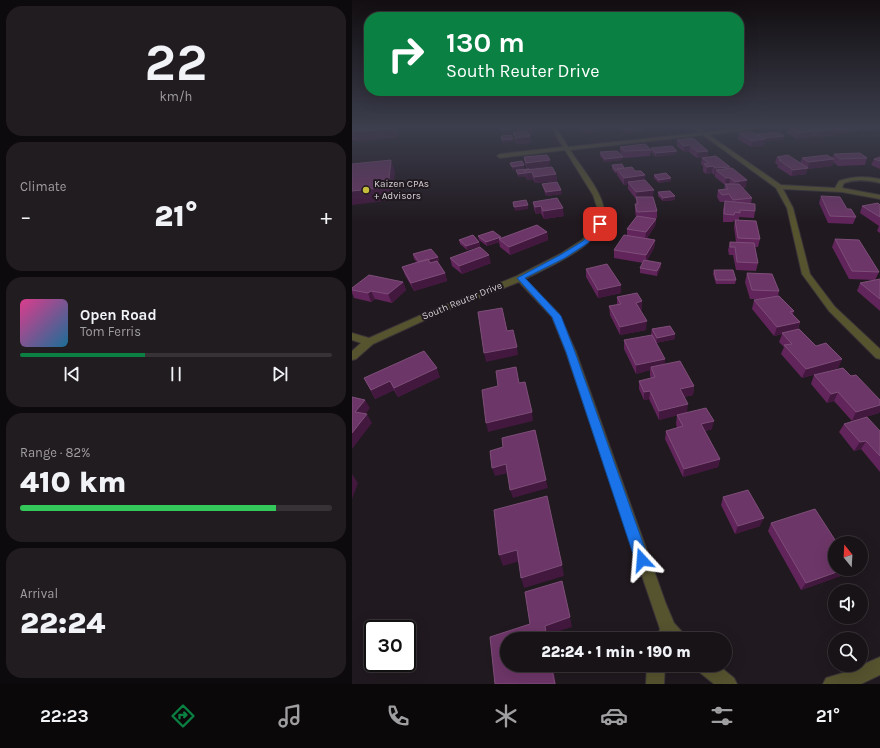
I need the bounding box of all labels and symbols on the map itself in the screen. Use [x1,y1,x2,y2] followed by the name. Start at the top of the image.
[374,178,429,202] place label: Kaizen CPAs + Advisors
[361,185,371,195] marker: Kaizen CPAs + Advisors
[583,207,617,241] pin
[420,279,504,323] street label: South Reuter Drive
[828,536,868,576] north arrow
[621,539,663,581] position arrow
[364,620,416,672] speed limit sign: 30

